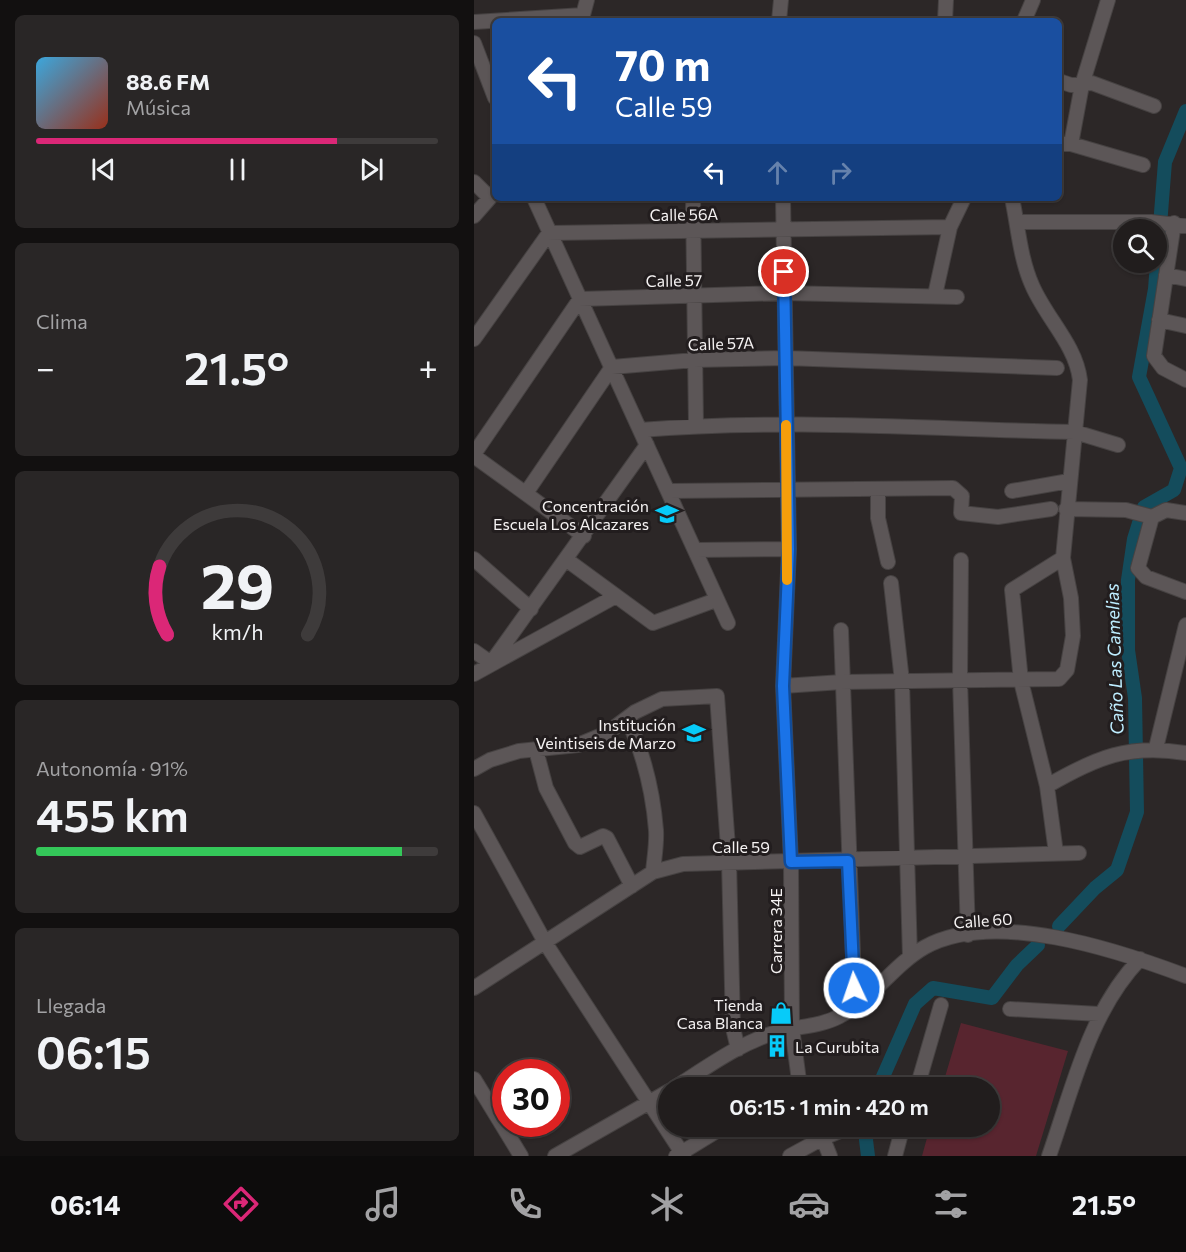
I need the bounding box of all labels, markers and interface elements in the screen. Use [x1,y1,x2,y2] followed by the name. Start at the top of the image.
[615,38,710,90] text: 70 m
[516,42,594,120] icon: left
[126,68,210,95] text: 88.6 FM
[615,90,713,123] text: Calle 59
[126,95,191,119] text: Música
[87,153,120,186] icon: previous
[221,153,254,186] icon: pause
[355,153,388,186] icon: next
[698,156,731,189] icon: left
[761,156,794,189] icon: ahead
[824,156,857,189] icon: right
[650,204,718,224] street label: Calle 56A
[1113,219,1167,273] map controls
[1113,219,1167,273] button: search
[758,246,809,297] pin
[767,255,800,288] icon: arrive
[646,270,702,290] street label: Calle 57
[36,309,88,333] text: Clima
[688,332,754,354] street label: Calle 57A
[184,339,289,394] text: 21.5°
[36,346,55,387] text: −
[419,346,438,387] text: +
[493,496,649,533] place label: Concentración Escuela Los Alcazares
[654,501,680,527] school or university icon: Concentración Escuela Los Alcazares
[200,546,274,622] text: 29
[1100,583,1128,735] water label: Caño Las Camelias
[211,618,263,644] text: km/h
[535,715,676,752] place label: Institución Veintiseis de Marzo
[681,720,707,746] school or university icon: Institución Veintiseis de Marzo
[36,756,188,780] text: Autonomía · 91%
[36,786,189,841] text: 455 km
[712,837,770,856] street label: Calle 59
[766,888,785,974] street label: Carrera 34E
[953,908,1013,932] street label: Calle 60
[822,956,886,1020] position arrow
[36,993,106,1017] text: Llegada
[677,995,763,1032] place label: Tienda Casa Blanca
[768,1000,794,1026] shop icon: Tienda Casa Blanca
[36,1023,151,1078] text: 06:15
[764,1033,790,1059] building icon: La Curubita
[795,1037,879,1056] place label: La Curubita
[492,1059,570,1137] speed limit sign: 30
[729,1093,929,1120] text: 06:15 · 1 min · 420 m
[220,1183,262,1225] icon: directions
[362,1183,404,1225] icon: music
[504,1183,546,1225] icon: phone
[646,1183,688,1225] icon: climate
[788,1183,830,1225] icon: car
[930,1183,972,1225] icon: filters
[50,1188,120,1221] text: 06:14
[1072,1188,1136,1221] text: 21.5°

